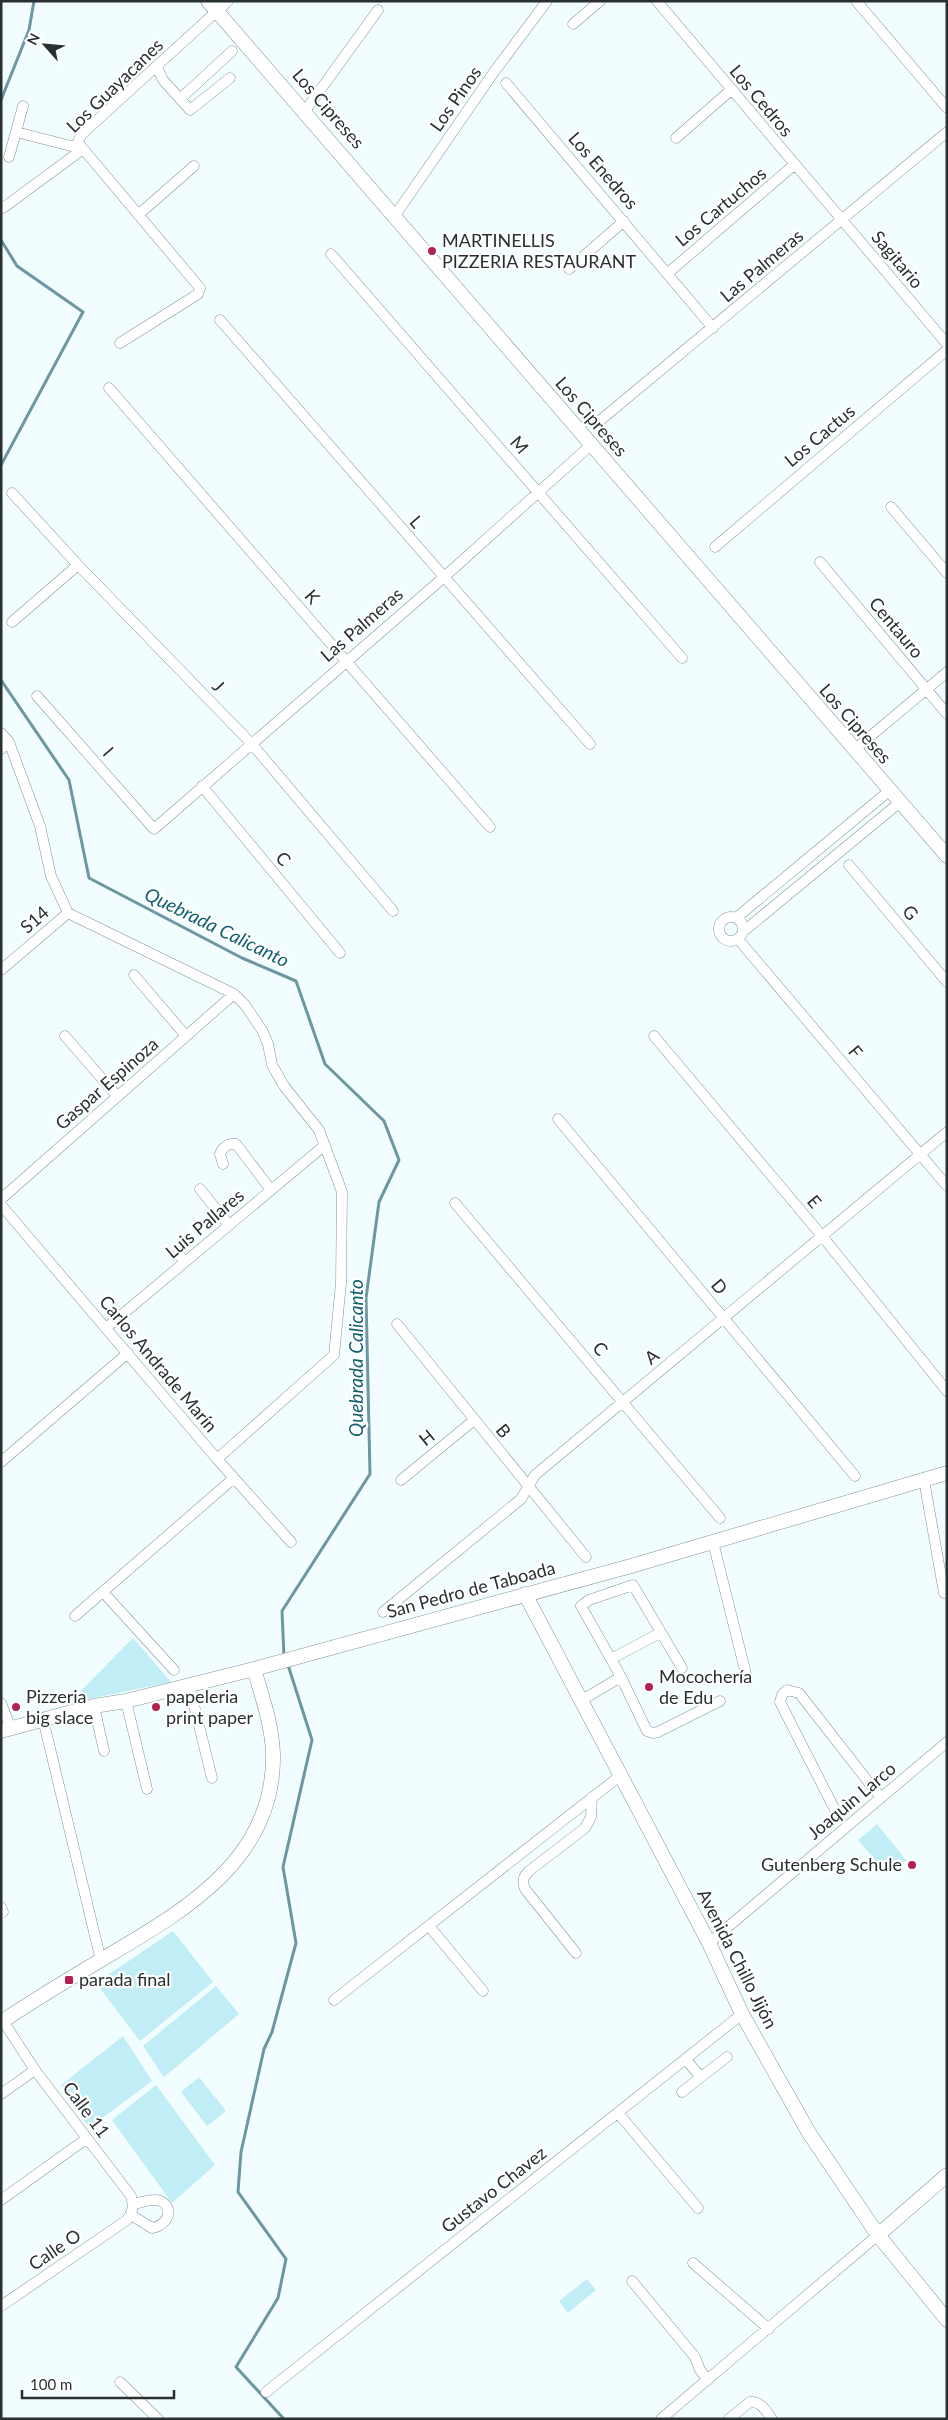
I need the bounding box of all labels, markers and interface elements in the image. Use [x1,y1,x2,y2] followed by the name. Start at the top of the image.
[20,20,70,70] north arrow
[23,30,43,48] text: N
[61,34,167,137] street label: Los Guayacanes
[725,60,798,141] street label: Los Cedros
[425,62,486,135] street label: Los Pinos
[288,64,369,153] street label: Los Cipreses
[564,127,643,214] street label: Los Enedros
[670,162,770,251] street label: Los Cartuchos
[715,224,808,306] street label: Las Palmeras
[867,226,928,293] street label: Sagitario
[442,229,637,272] place label: MARTINELLIS PIZZERIA RESTAURANT
[426,245,438,257] marker: MARTINELLIS PIZZERIA RESTAURANT
[551,372,632,461] street label: Los Cipreses
[780,399,859,471] street label: Los Cactus
[506,431,534,458] street label: M
[405,511,428,532] street label: L
[316,582,407,666] street label: Las Palmeras
[301,585,325,608] street label: K
[865,592,929,662] street label: Centauro
[208,675,229,696] street label: J
[815,679,896,768] street label: Los Cipreses
[99,742,119,760] street label: I
[271,847,296,870] street label: C
[141,882,293,972] water label: Quebrada Calicanto
[898,900,923,924] street label: G
[16,901,53,938] street label: S14
[50,1033,162,1134] street label: Gaspar Espinoza
[844,1040,867,1062] street label: F
[161,1184,248,1262] street label: Luis Pallares
[803,1190,827,1212] street label: E
[707,1274,733,1299] street label: D
[344,1279,367,1437] water label: Quebrada Calicanto
[95,1290,222,1436] street label: Carlos Andrade Marín
[588,1337,613,1360] street label: C
[640,1343,664,1369] street label: A
[492,1419,516,1442] street label: B
[414,1424,439,1450] street label: H
[384,1556,557,1622] street label: San Pedro de Taboada
[659,1665,752,1708] place label: Mocochería de Edu
[643,1681,655,1693] marker: Mocochería de Edu
[26,1685,93,1728] place label: Pizzeria big slace
[166,1685,254,1728] place label: papeleria print paper
[10,1701,22,1713] marker: Pizzeria big slace
[150,1701,162,1713] marker: papeleria print paper
[803,1757,900,1844] street label: Joaquìn Larco
[761,1853,902,1875] place label: Gutenberg Schule
[906,1859,918,1871] marker: Gutenberg Schule
[693,1885,783,2032] street label: Avenida Chillo Jijón
[79,1968,171,1990] place label: parada final
[63,1974,75,1986] marker: parada final
[59,2077,115,2142] street label: Calle 11
[436,2141,550,2237] street label: Gustavo Chavez
[24,2224,85,2275] street label: Calle O
[22,2368,175,2400] scale bar
[30,2375,72,2393] text: 100 m

